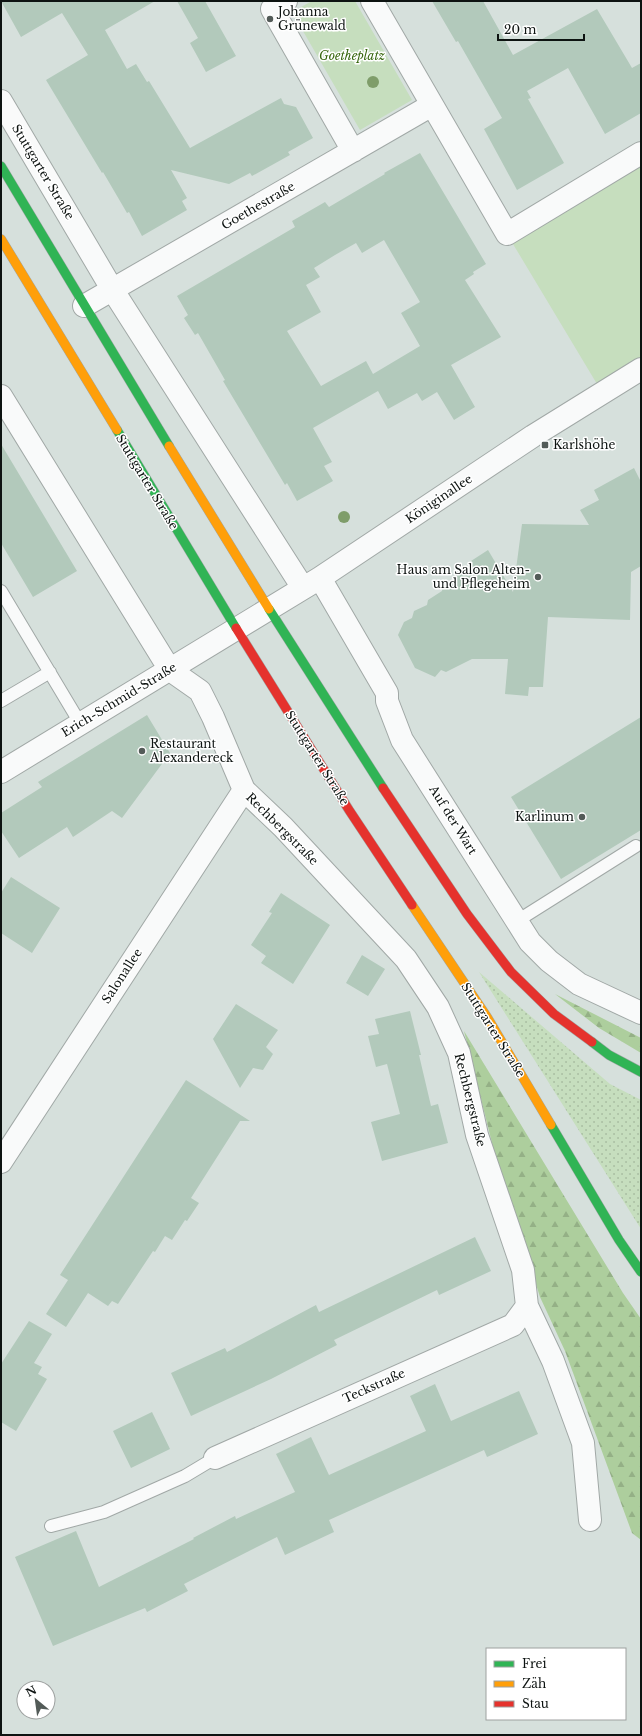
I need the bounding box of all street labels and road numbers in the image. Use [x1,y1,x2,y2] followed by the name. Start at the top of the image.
[9,121,78,222] street label: Stuttgarter Straße
[218,178,297,233] street label: Goethestraße
[113,431,182,532] street label: Stuttgarter Straße
[403,471,475,526] street label: Königinallee
[59,659,179,740] street label: Erich-Schmid-Straße
[282,708,353,808] street label: Stuttgarter Straße
[426,781,481,858] street label: Auf der Wart
[243,789,322,868] street label: Rechbergstraße
[98,945,145,1006] street label: Salonallee
[458,980,529,1080] street label: Stuttgarter Straße
[452,1051,489,1148] street label: Rechbergstraße
[340,1365,407,1406] street label: Teckstraße

